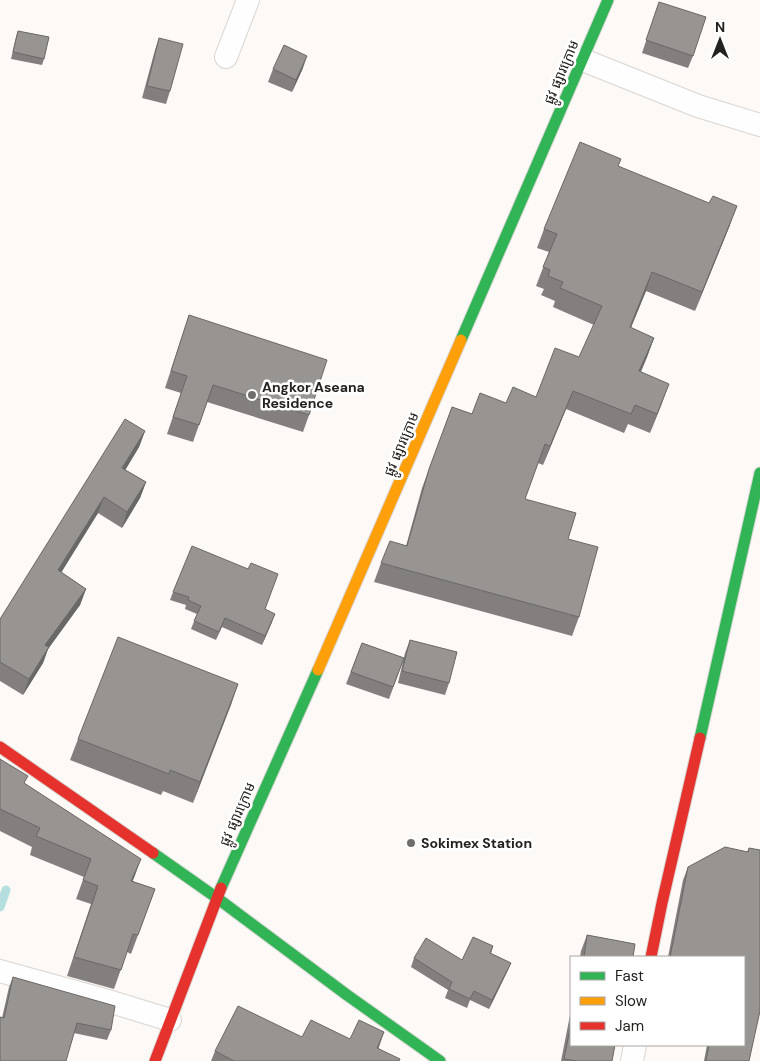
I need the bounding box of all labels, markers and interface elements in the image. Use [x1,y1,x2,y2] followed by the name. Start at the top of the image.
[695,15,745,65] north arrow
[715,18,725,36] text: N
[539,37,585,108] street label: ផ្លូវ ផ្សារក្រោម
[262,378,365,412] place label: Angkor Aseana Residence
[246,389,258,401] marker: Angkor Aseana Residence
[379,409,425,480] street label: ផ្លូវ ផ្សារក្រោម
[215,779,262,850] street label: ផ្លូវ ផ្សារក្រោម
[421,834,532,852] place label: Sokimex Station
[405,837,417,849] marker: Sokimex Station
[570,956,745,1046] legend
[615,966,644,986] text: Fast
[615,991,648,1011] text: Slow
[615,1016,644,1036] text: Jam

